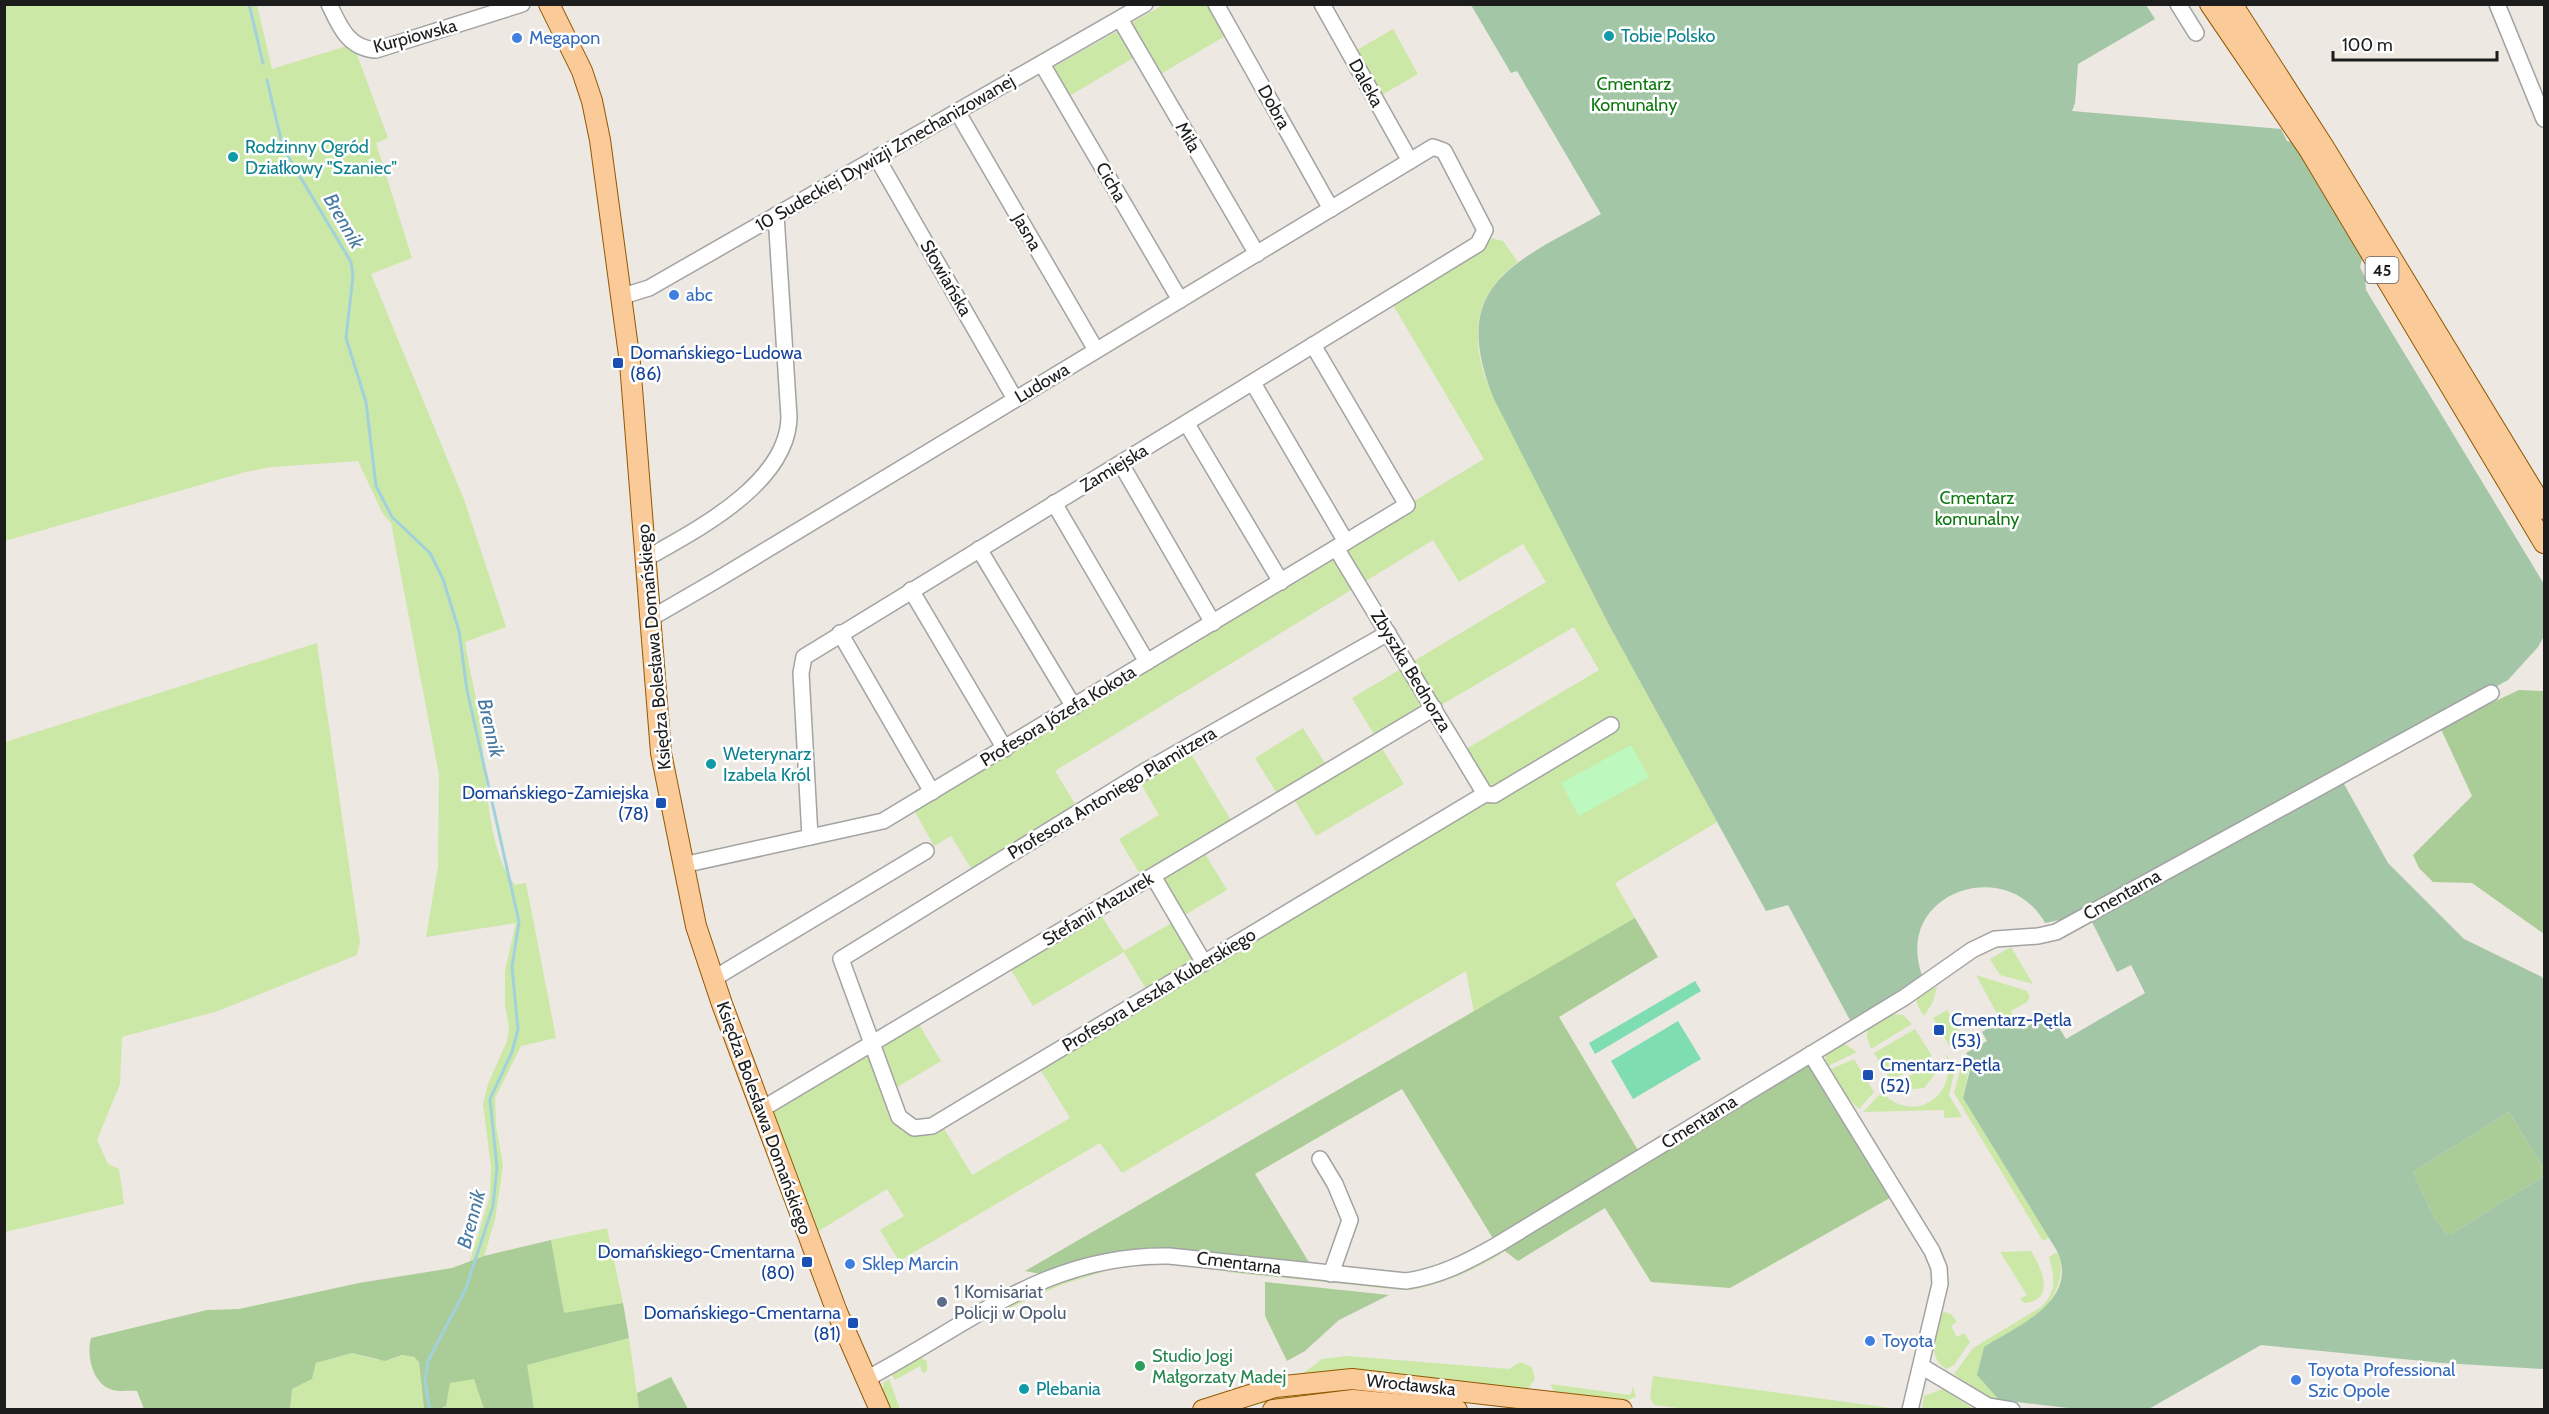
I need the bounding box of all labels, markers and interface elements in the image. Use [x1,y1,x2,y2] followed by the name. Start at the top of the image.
[371,14,460,58] street label: Kurpiowska
[2333,24,2496,62] scale bar
[1621,25,1715,47] place label: Tobie Polsko
[529,27,600,49] place label: Megapon
[1602,29,1616,43] marker: Tobie Polsko
[510,31,524,45] marker: Megapon
[2342,34,2393,56] text: 100 m
[1344,55,1388,111] street label: Daleka
[751,70,1019,236] street label: 10 Sudeckiej Dywizji Zmechanizowanej
[1591,73,1677,116] park label: Cmentarz Komunalny
[1253,81,1295,133] street label: Dobra
[1171,118,1205,156] street label: Miła
[245,136,397,179] place label: Rodzinny Ogród Działkowy "Szaniec"
[226,150,240,164] marker: Rodzinny Ogród Działkowy "Szaniec"
[1091,158,1131,206] street label: Cicha
[319,189,370,254] water label: Brennik
[1007,209,1047,255] street label: Jasna
[915,236,977,320] street label: Słowiańska
[2366,257,2398,283] road number: 45
[686,284,713,306] place label: abc
[667,288,681,302] marker: abc
[630,342,803,385] place label: Domańskiego-Ludowa (86)
[611,356,625,370] marker: Domańskiego-Ludowa (86)
[1011,358,1074,408] street label: Ludowa
[1076,439,1152,497] street label: Zamiejska
[1935,487,2019,530] park label: Cmentarz komunalny
[632,523,676,771] street label: Księdza Bolesława Domańskiego
[1366,606,1456,736] street label: Zbyszka Bednorza
[976,661,1140,771] street label: Profesora Józefa Kokota
[473,696,510,761] water label: Brennik
[1004,722,1221,864] street label: Profesora Antoniego Plamitzera
[723,743,812,786] place label: Weterynarz Izabela Król
[704,757,718,771] marker: Weterynarz Izabela Król
[462,782,649,825] place label: Domańskiego-Zamiejska (78)
[654,796,668,810] marker: Domańskiego-Zamiejska (78)
[2080,865,2165,925] street label: Cmentarna
[1039,867,1158,951] street label: Stefanii Mazurek
[1058,923,1260,1057] street label: Profesora Leszka Kuberskiego
[712,998,817,1238] street label: Księdza Bolesława Domańskiego
[1951,1009,2072,1052] place label: Cmentarz-Pętla (53)
[1932,1023,1946,1037] marker: Cmentarz-Pętla (53)
[1880,1054,2001,1097] place label: Cmentarz-Pętla (52)
[1861,1068,1875,1082] marker: Cmentarz-Pętla (52)
[1657,1090,1741,1154] street label: Cmentarna
[452,1186,491,1251] water label: Brennik
[598,1241,795,1284] place label: Domańskiego-Cmentarna (80)
[1195,1247,1283,1279] street label: Cmentarna
[862,1253,959,1275] place label: Sklep Marcin
[800,1255,814,1269] marker: Domańskiego-Cmentarna (80)
[843,1257,857,1271] marker: Sklep Marcin
[954,1281,1066,1324] place label: 1 Komisariat Policji w Opolu
[935,1295,949,1309] marker: 1 Komisariat Policji w Opolu
[644,1302,841,1345] place label: Domańskiego-Cmentarna (81)
[846,1316,860,1330] marker: Domańskiego-Cmentarna (81)
[1882,1330,1934,1352] place label: Toyota
[1863,1334,1877,1348] marker: Toyota
[1152,1345,1286,1388] place label: Studio Jogi Małgorzaty Madej
[1133,1359,1147,1373] marker: Studio Jogi Małgorzaty Madej
[2308,1359,2456,1402] place label: Toyota Professional Szic Opole
[1365,1369,1457,1401] street label: Wrocławska
[2289,1373,2303,1387] marker: Toyota Professional Szic Opole
[1036,1378,1101,1400] place label: Plebania
[1017,1382,1031,1396] marker: Plebania

